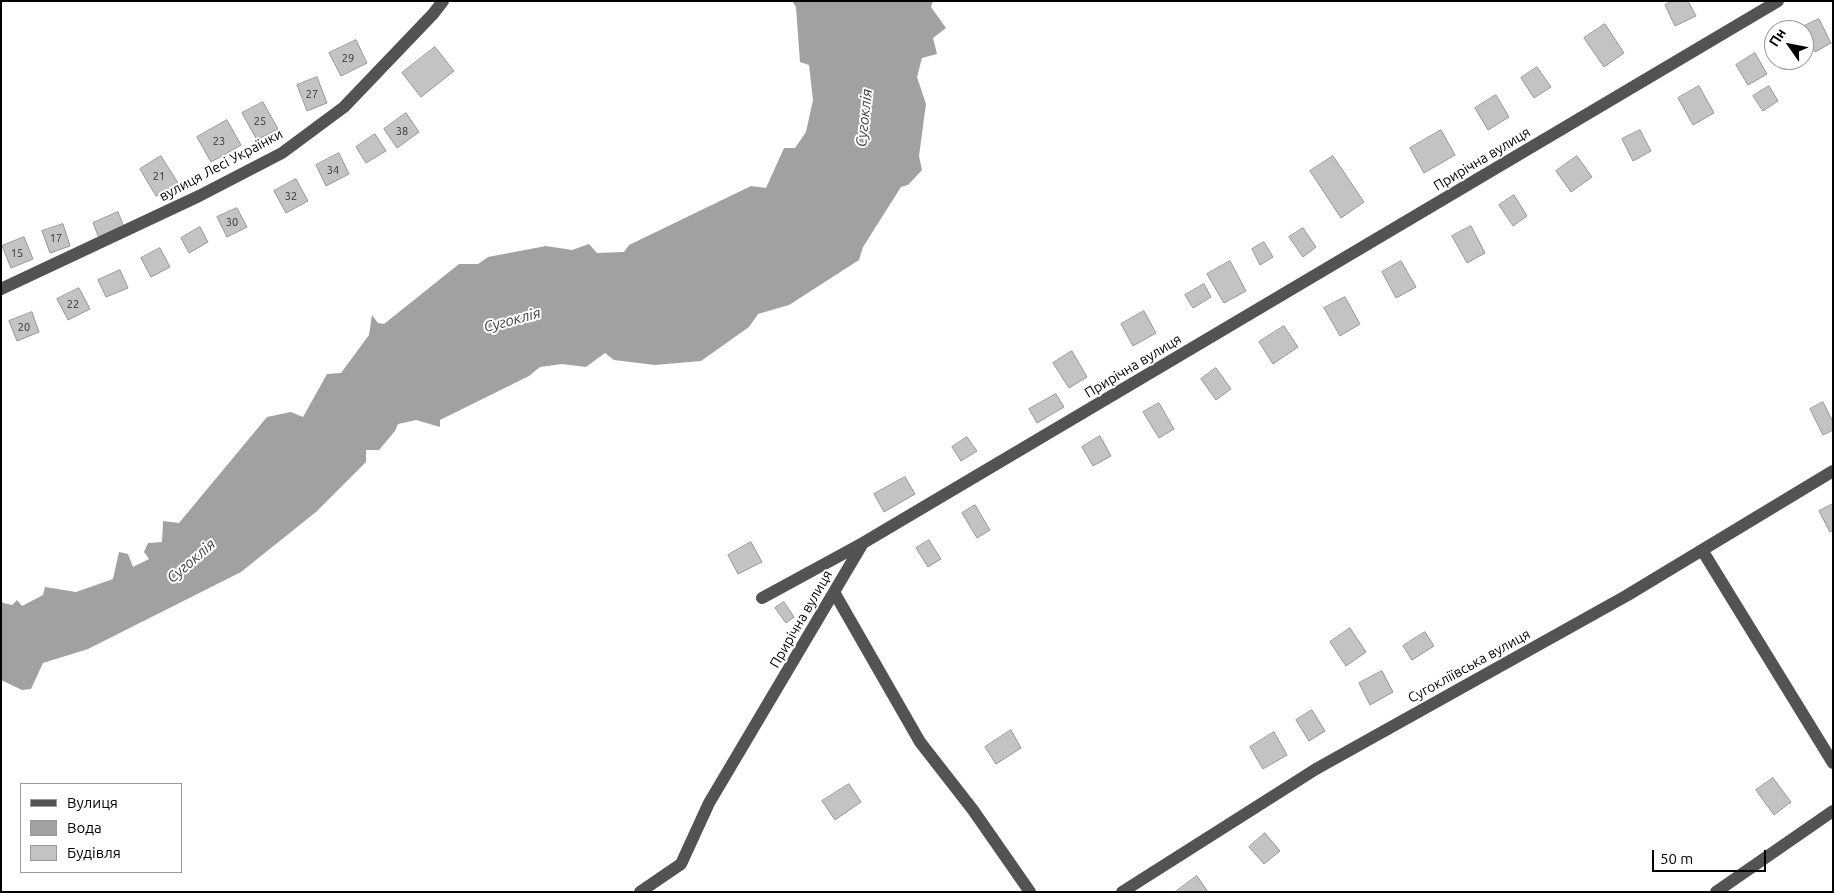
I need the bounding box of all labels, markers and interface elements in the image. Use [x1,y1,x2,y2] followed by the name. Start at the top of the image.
[1764,20,1814,70] north arrow
[1766,25,1789,49] text: Пн
[342,51,354,65] house number: 29
[306,87,318,101] house number: 27
[852,88,876,148] water label: Сугоклія
[254,114,266,128] house number: 25
[1431,123,1533,195] street label: Прирічна вулиця
[396,124,408,138] house number: 38
[156,125,286,205] street label: вулиця Лесі Українки
[213,134,225,148] house number: 23
[327,163,339,177] house number: 34
[153,169,165,183] house number: 21
[285,189,297,203] house number: 32
[226,215,238,229] house number: 30
[50,231,62,245] house number: 17
[11,246,23,260] house number: 15
[67,297,79,311] house number: 22
[482,304,542,336] water label: Сугоклія
[18,320,30,334] house number: 20
[1082,330,1184,402] street label: Прирічна вулиця
[163,535,219,587] water label: Сугоклія
[766,567,836,671] street label: Прирічна вулиця
[1405,625,1533,707] street label: Сугокліївська вулиця
[20,783,182,873] legend
[67,794,118,811] text: Вулиця
[67,819,102,836] text: Вода
[1654,840,1768,872] scale bar
[67,844,121,861] text: Будівля
[1660,850,1693,867] text: 50 m

